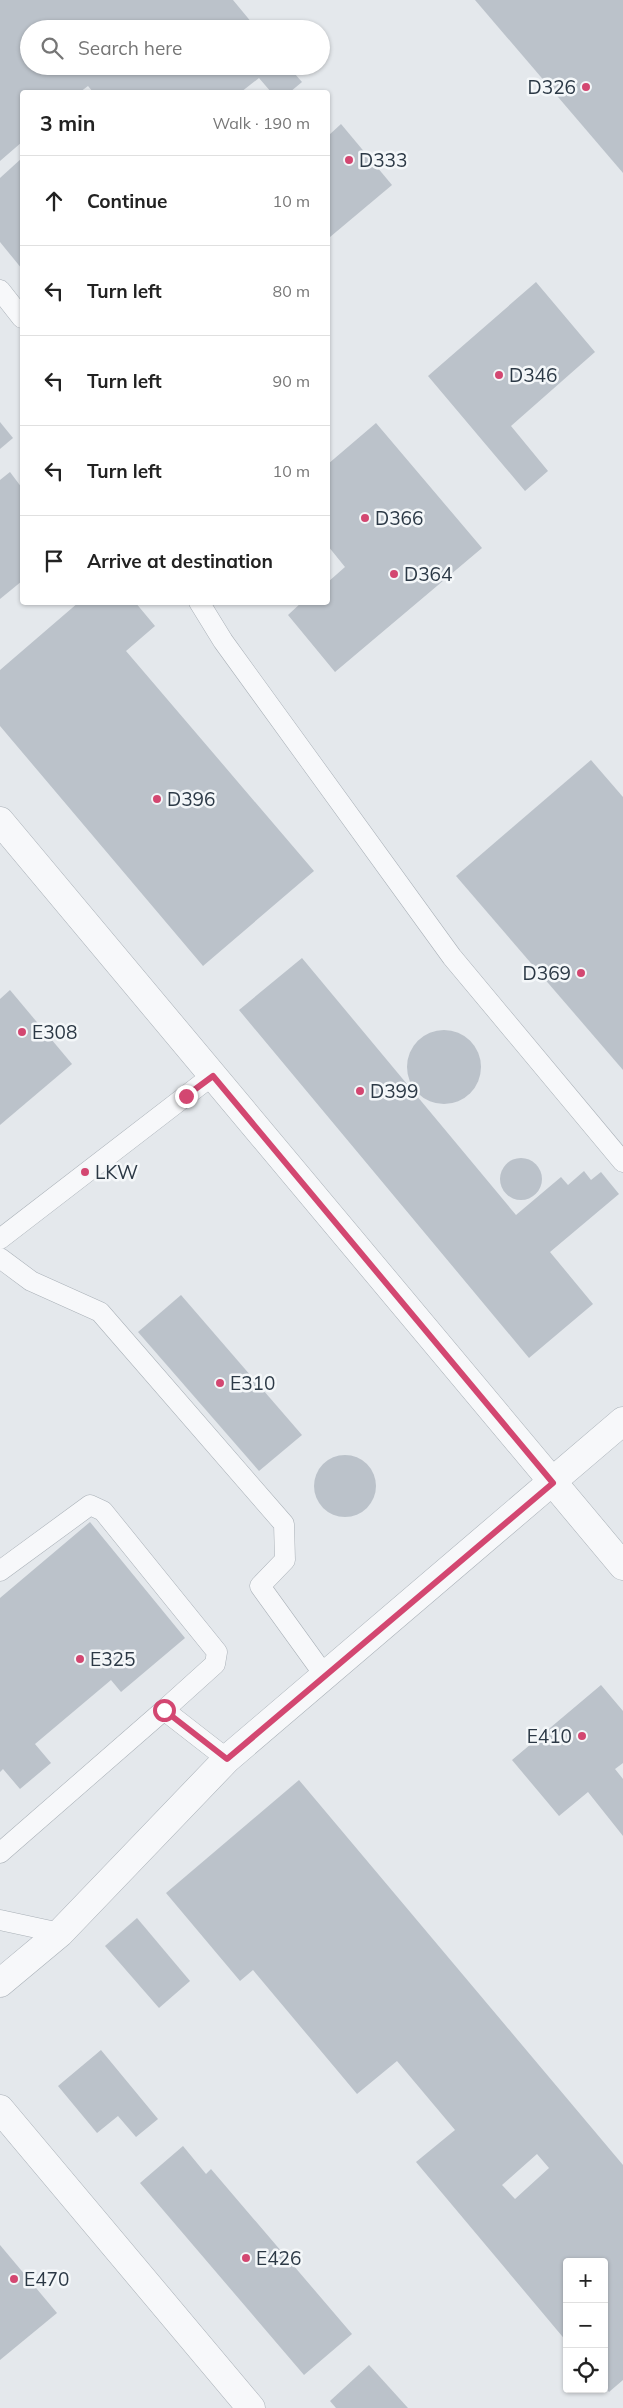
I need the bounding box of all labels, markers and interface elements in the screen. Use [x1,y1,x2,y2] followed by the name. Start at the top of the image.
[20,20,330,75] search box
[38,34,66,62] icon: search
[78,36,182,60] text: Search here
[528,75,576,99] place label: D326
[580,81,592,93] marker: D326
[40,110,95,136] text: 3 min
[212,113,310,133] text: Walk · 190 m
[359,148,407,172] place label: D333
[343,154,355,166] marker: D333
[40,187,68,215] icon: ahead
[87,189,167,213] text: Continue
[273,191,310,211] text: 10 m
[40,277,68,305] icon: left
[87,279,162,303] text: Turn left
[273,281,310,301] text: 80 m
[509,363,557,387] place label: D346
[40,367,68,395] icon: left
[87,369,162,393] text: Turn left
[493,369,505,381] marker: D346
[273,371,310,391] text: 90 m
[40,457,68,485] icon: left
[87,459,162,483] text: Turn left
[273,461,310,481] text: 10 m
[375,506,423,530] place label: D366
[359,512,371,524] marker: D366
[40,547,68,575] icon: arrive
[87,549,273,573] text: Arrive at destination
[404,562,452,586] place label: D364
[388,568,400,580] marker: D364
[167,787,215,811] place label: D396
[151,793,163,805] marker: D396
[523,961,571,985] place label: D369
[575,967,587,979] marker: D369
[32,1020,77,1044] place label: E308
[16,1026,28,1038] marker: E308
[370,1079,418,1103] place label: D399
[175,1085,198,1108] route end
[354,1085,366,1097] marker: D399
[95,1160,138,1184] place label: LKW
[79,1166,91,1178] marker: LKW
[230,1371,275,1395] place label: E310
[214,1377,226,1389] marker: E310
[90,1647,135,1671] place label: E325
[74,1653,86,1665] marker: E325
[153,1699,176,1722] route start
[527,1724,572,1748] place label: E410
[576,1730,588,1742] marker: E410
[256,2246,301,2270] place label: E426
[240,2252,252,2264] marker: E426
[563,2258,608,2393] map controls
[563,2258,608,2303] button: +
[24,2267,69,2291] place label: E470
[8,2273,20,2285] marker: E470
[563,2303,608,2348] button: −
[563,2348,608,2393] button: locate

